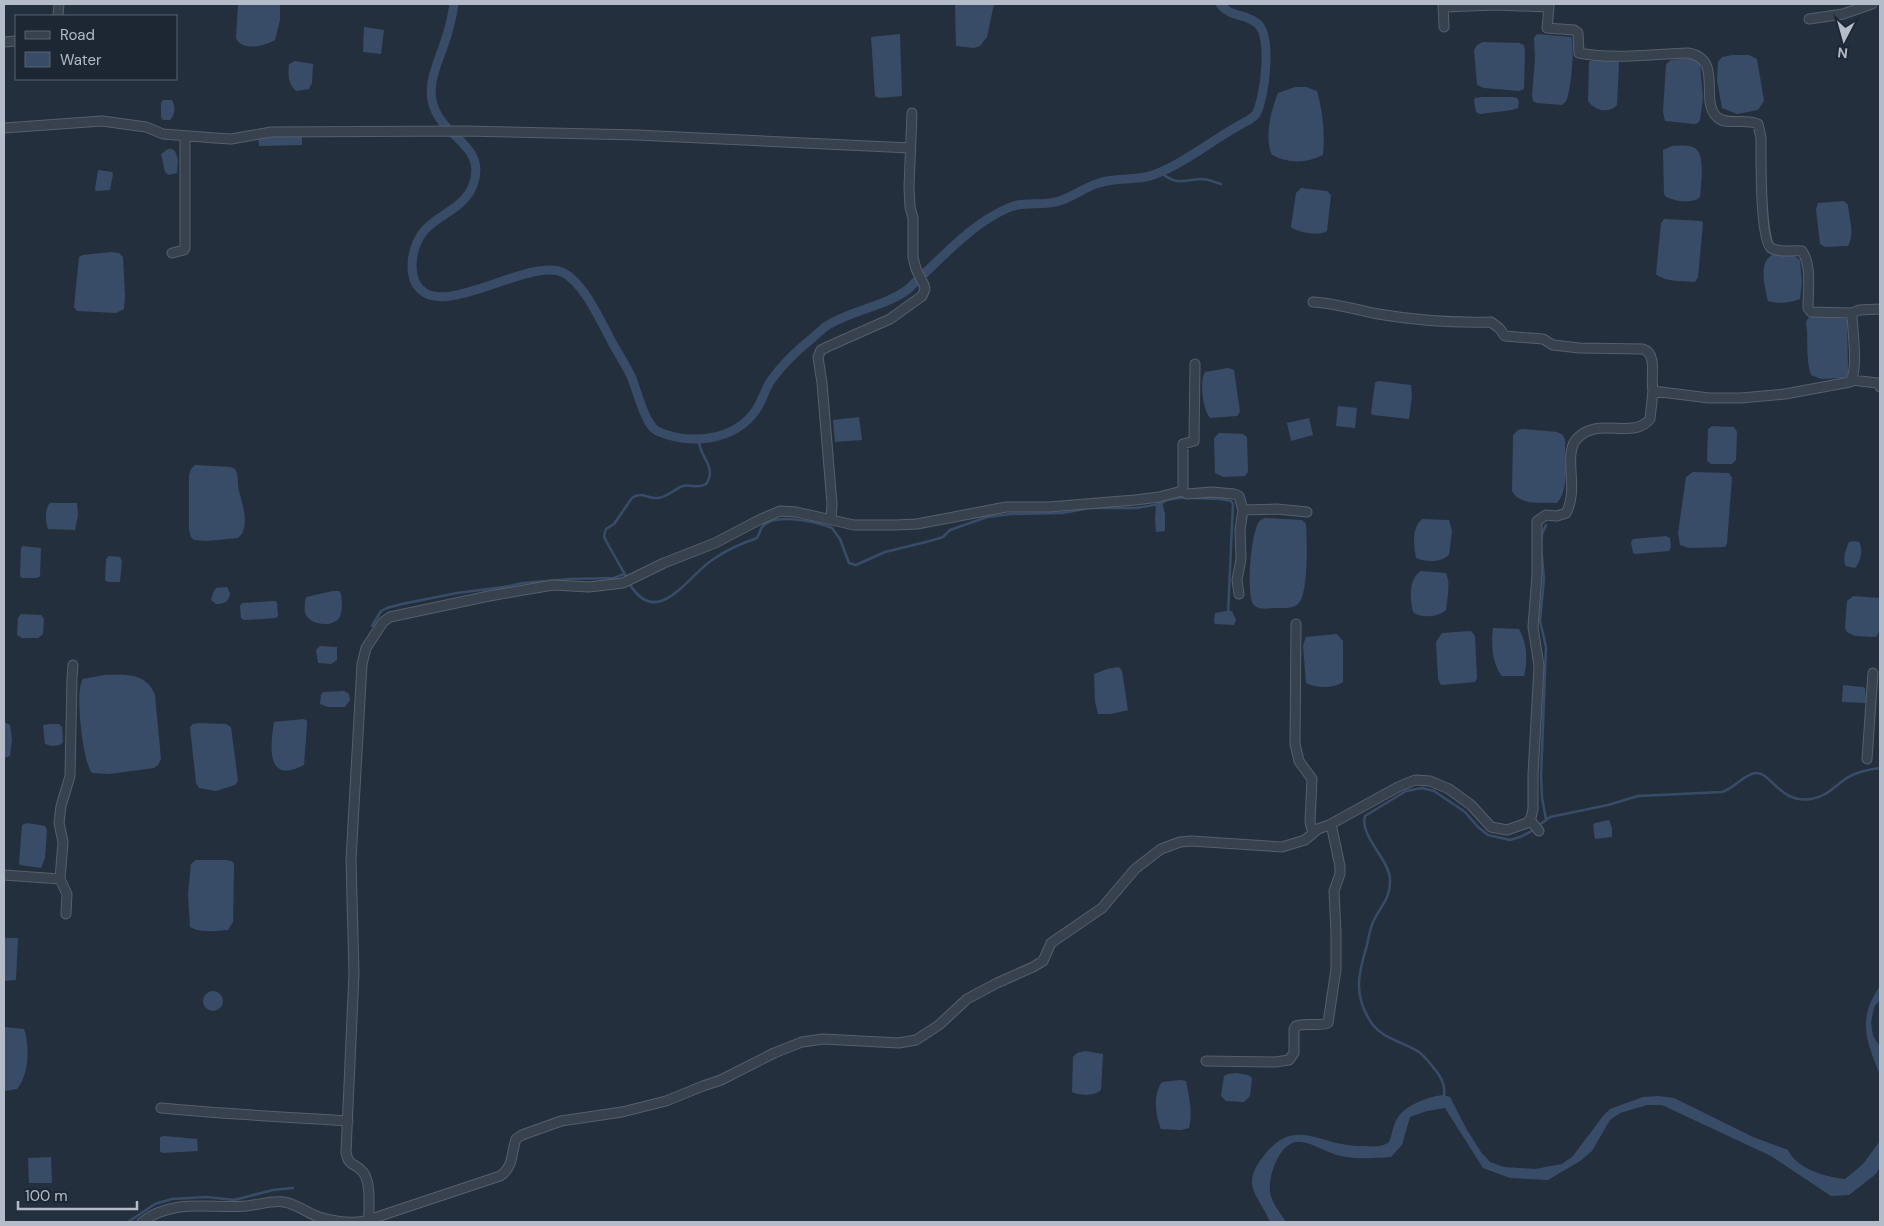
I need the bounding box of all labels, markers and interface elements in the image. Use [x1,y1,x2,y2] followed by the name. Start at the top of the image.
[15,15,178,80] legend
[1819,15,1869,65] north arrow
[60,25,95,45] text: Road
[1837,43,1849,62] text: N
[60,50,102,70] text: Water
[18,1178,136,1210] scale bar
[25,1186,68,1206] text: 100 m

